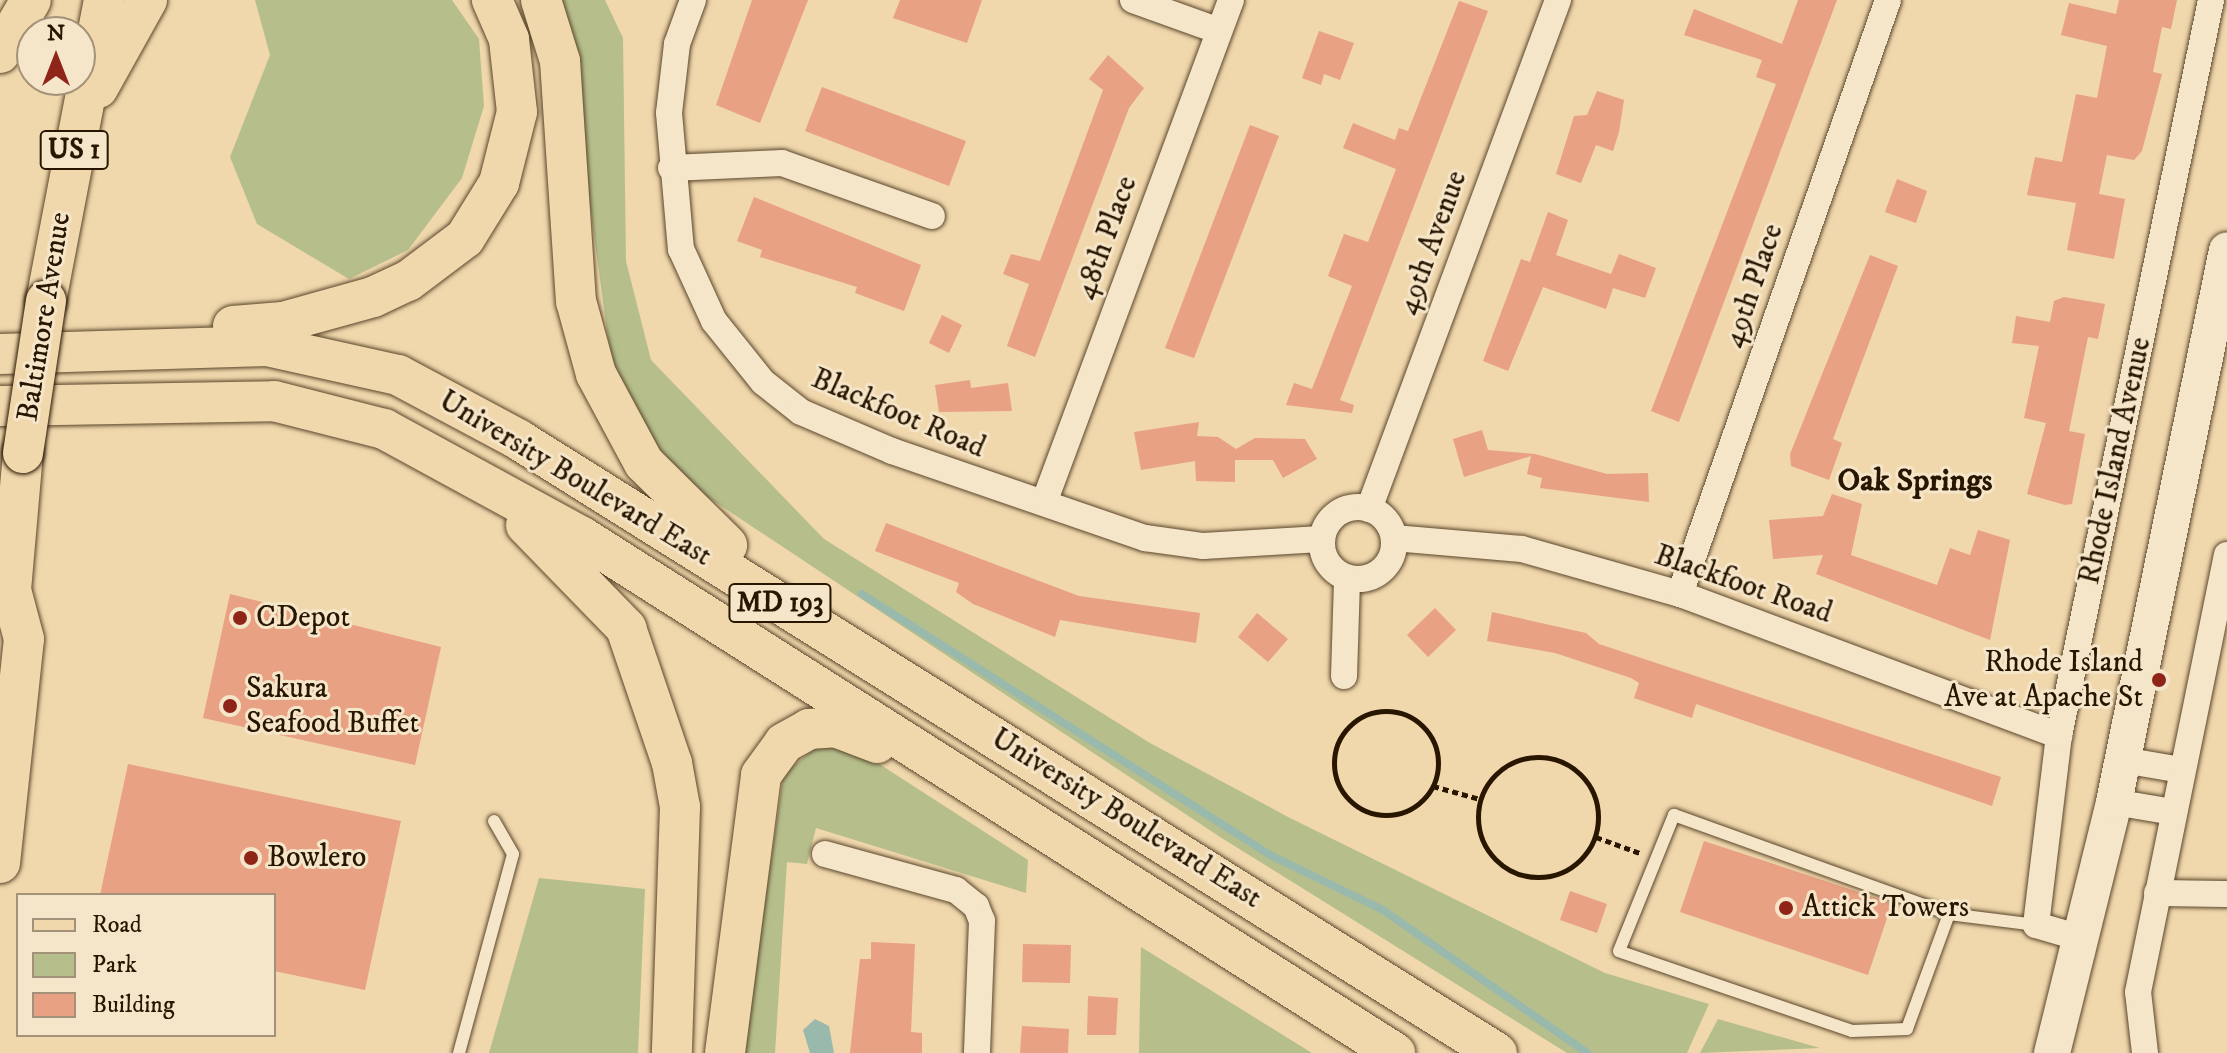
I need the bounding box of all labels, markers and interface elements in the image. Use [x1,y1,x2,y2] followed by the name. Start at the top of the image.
[16,16,96,96] north arrow
[47,20,65,47] text: N
[38,126,110,174] road number: US 1
[1390,166,1476,320] street label: 49th Avenue
[1068,171,1146,305] street label: 48th Place
[11,210,79,424] street label: Baltimore Avenue
[1716,219,1792,353] street label: 49th Place
[2072,334,2160,588] street label: Rhode Island Avenue
[806,361,990,467] street label: Blackfoot Road
[432,383,718,575] street label: University Boulevard East
[1838,462,1992,500] district label: Oak Springs
[1650,538,1836,632] street label: Blackfoot Road
[728,579,832,627] road number: MD 193
[256,600,350,636] place label: CDepot
[231,609,249,627] marker: CDepot
[1944,645,2143,716] place label: Rhode Island Ave at Apache St
[246,671,419,742] place label: Sakura Seafood Buffet
[2150,671,2168,689] marker: Rhode Island Ave at Apache St
[221,697,239,715] marker: Sakura Seafood Buffet
[984,721,1268,917] street label: University Boulevard East
[267,840,366,876] place label: Bowlero
[242,849,260,867] marker: Bowlero
[1802,890,1969,926] place label: Attick Towers
[16,893,276,1037] legend
[1777,899,1795,917] marker: Attick Towers
[92,910,142,940] text: Road
[92,950,137,980] text: Park
[92,990,175,1020] text: Building

